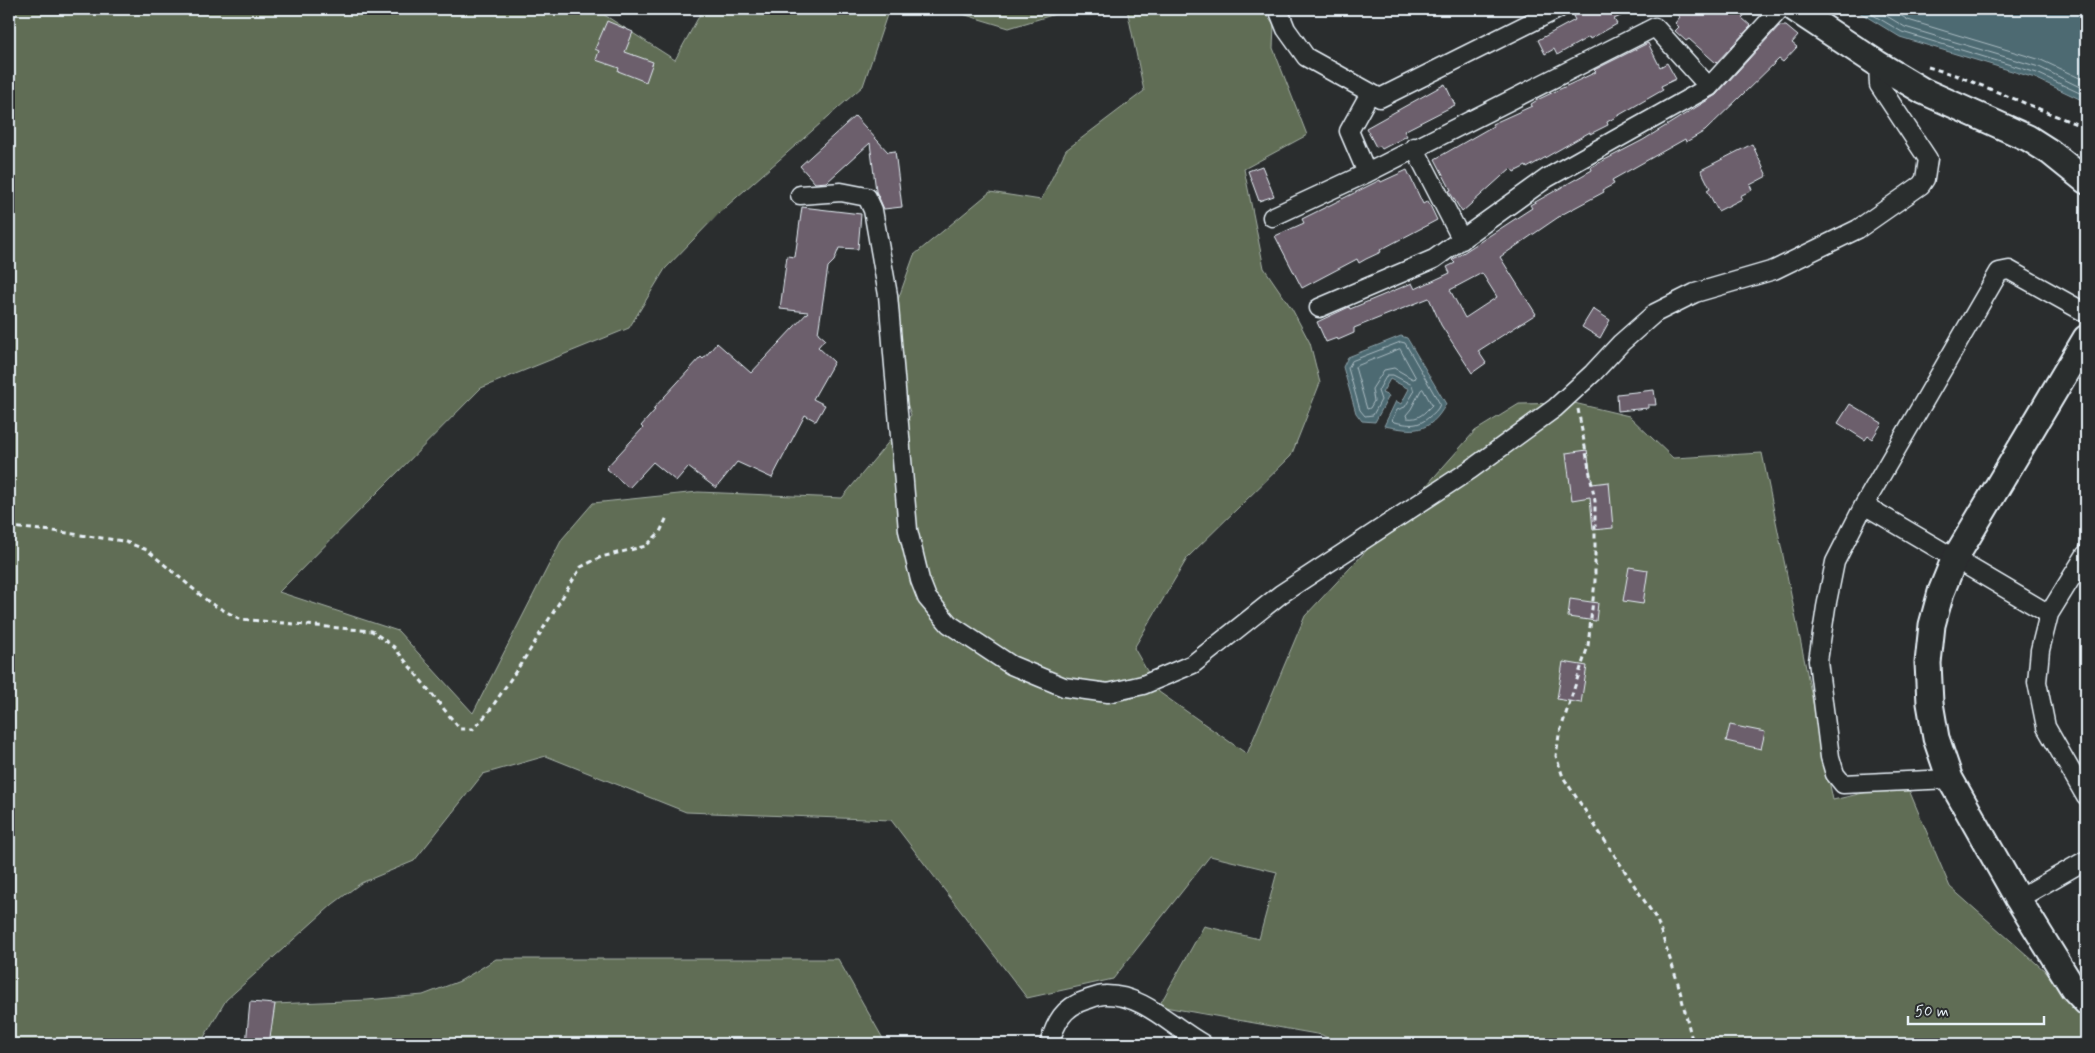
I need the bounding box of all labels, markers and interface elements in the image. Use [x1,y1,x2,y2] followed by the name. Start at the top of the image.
[1908,993,2044,1025] scale bar
[1915,1002,1949,1022] text: 50 m

